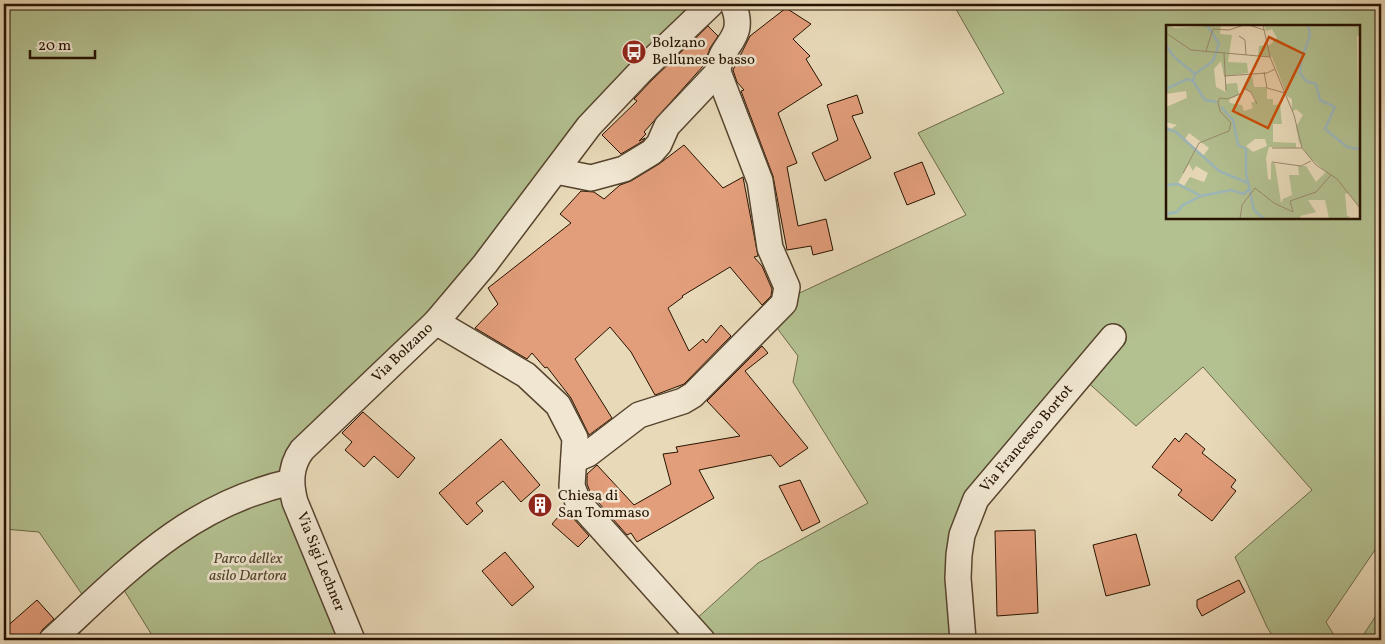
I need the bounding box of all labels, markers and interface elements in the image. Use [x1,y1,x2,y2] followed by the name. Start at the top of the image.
[1166,25,1360,219] inset map
[30,28,95,60] scale bar
[652,33,755,71] place label: Bolzano Bellunese basso
[38,36,71,57] text: 20 m
[621,39,647,65] bus stop icon: Bolzano Bellunese basso
[368,318,438,388] street label: Via Bolzano
[976,381,1078,497] street label: Via Francesco Bortot
[558,486,649,524] place label: Chiesa di San Tommaso
[527,492,553,518] building icon: Chiesa di San Tommaso
[290,509,350,615] street label: Via Sigi Lechner
[209,549,287,587] park label: Parco dell'ex asilo Dartora

